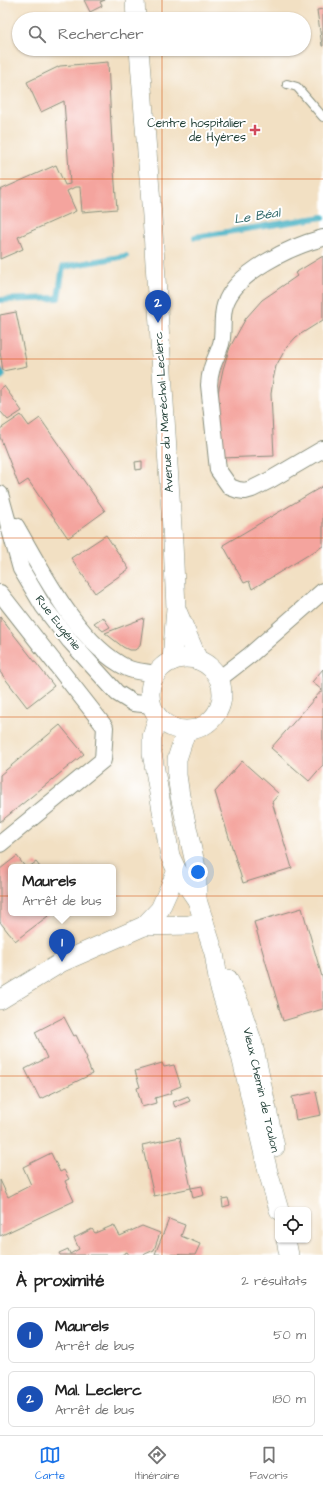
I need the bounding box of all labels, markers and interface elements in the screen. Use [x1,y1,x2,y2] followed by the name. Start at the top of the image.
[12,12,311,56] search box
[26,23,48,45] icon: search
[58,24,143,45] text: Rechercher
[147,115,246,147] place label: Centre hospitalier de Hyères
[249,124,261,136] marker: Centre hospitalier de Hyères
[233,203,283,229] water label: Le Béal
[145,290,171,323] pin: 2
[150,331,178,493] street label: Avenue du Maréchal Leclerc
[30,592,85,655] street label: Rue Eugénie
[188,862,208,882] your location
[8,864,116,916] popup
[22,871,76,892] text: Maurels
[22,892,102,910] text: Arrêt de bus
[49,929,75,962] pin: 1
[238,1026,284,1154] street label: Vieux Chemin de Toulon
[275,1207,311,1243] map controls
[275,1207,311,1243] button: locate
[16,1269,105,1293] text: À proximité
[241,1272,307,1290] text: 2 résultats
[55,1316,109,1337] text: Maurels
[29,1326,31,1344] text: 1
[273,1326,306,1344] text: 50 m
[55,1337,135,1355] text: Arrêt de bus
[55,1380,142,1401] text: Mal. Leclerc
[26,1390,34,1408] text: 2
[272,1390,306,1408] text: 180 m
[55,1401,135,1419] text: Arrêt de bus
[35,1444,65,1483] tab: Carte
[135,1444,180,1483] tab: Itinéraire
[250,1444,288,1483] tab: Favoris

